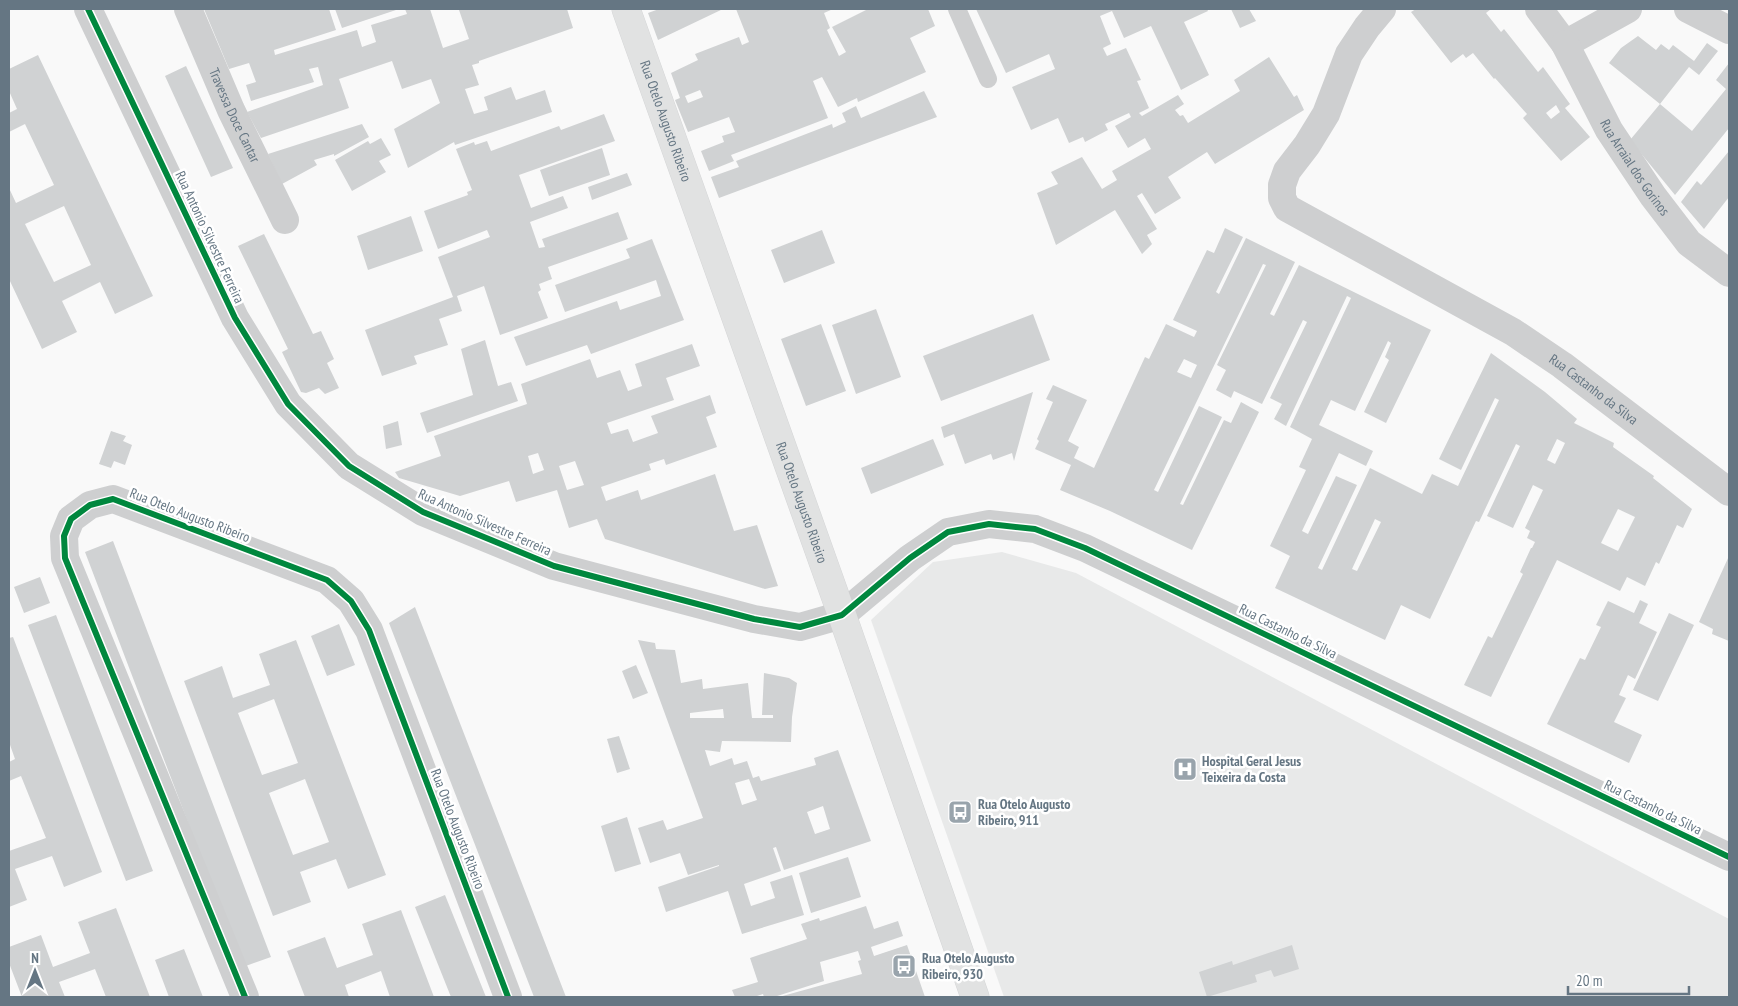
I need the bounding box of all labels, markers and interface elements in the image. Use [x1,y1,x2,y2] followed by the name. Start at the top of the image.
[636,58,696,184] street label: Rua Otelo Augusto Ribeiro
[205,65,264,166] street label: Travessa Doce Cantar
[1596,116,1674,219] street label: Rua Arraial dos Gorinos
[171,168,249,306] street label: Rua Antonio Silvestre Ferreira
[1546,350,1642,429] street label: Rua Castanho da Silva
[772,440,832,566] street label: Rua Otelo Augusto Ribeiro
[127,484,253,546] street label: Rua Otelo Augusto Ribeiro
[416,485,554,559] street label: Rua Antonio Silvestre Ferreira
[1236,600,1340,662] street label: Rua Castanho da Silva
[1202,752,1301,786] place label: Hospital Geral Jesus Teixeira da Costa
[1172,756,1198,782] hospital icon: Hospital Geral Jesus Teixeira da Costa
[427,766,489,892] street label: Rua Otelo Augusto Ribeiro
[1601,776,1705,838] street label: Rua Castanho da Silva
[978,795,1071,829] place label: Rua Otelo Augusto Ribeiro, 911
[947,799,973,825] bus stop icon: Rua Otelo Augusto Ribeiro, 911
[10,946,60,996] north arrow
[31,949,39,967] text: N
[922,949,1015,983] place label: Rua Otelo Augusto Ribeiro, 930
[891,953,917,979] bus stop icon: Rua Otelo Augusto Ribeiro, 930
[1568,964,1689,996] scale bar
[1576,971,1602,990] text: 20 m

